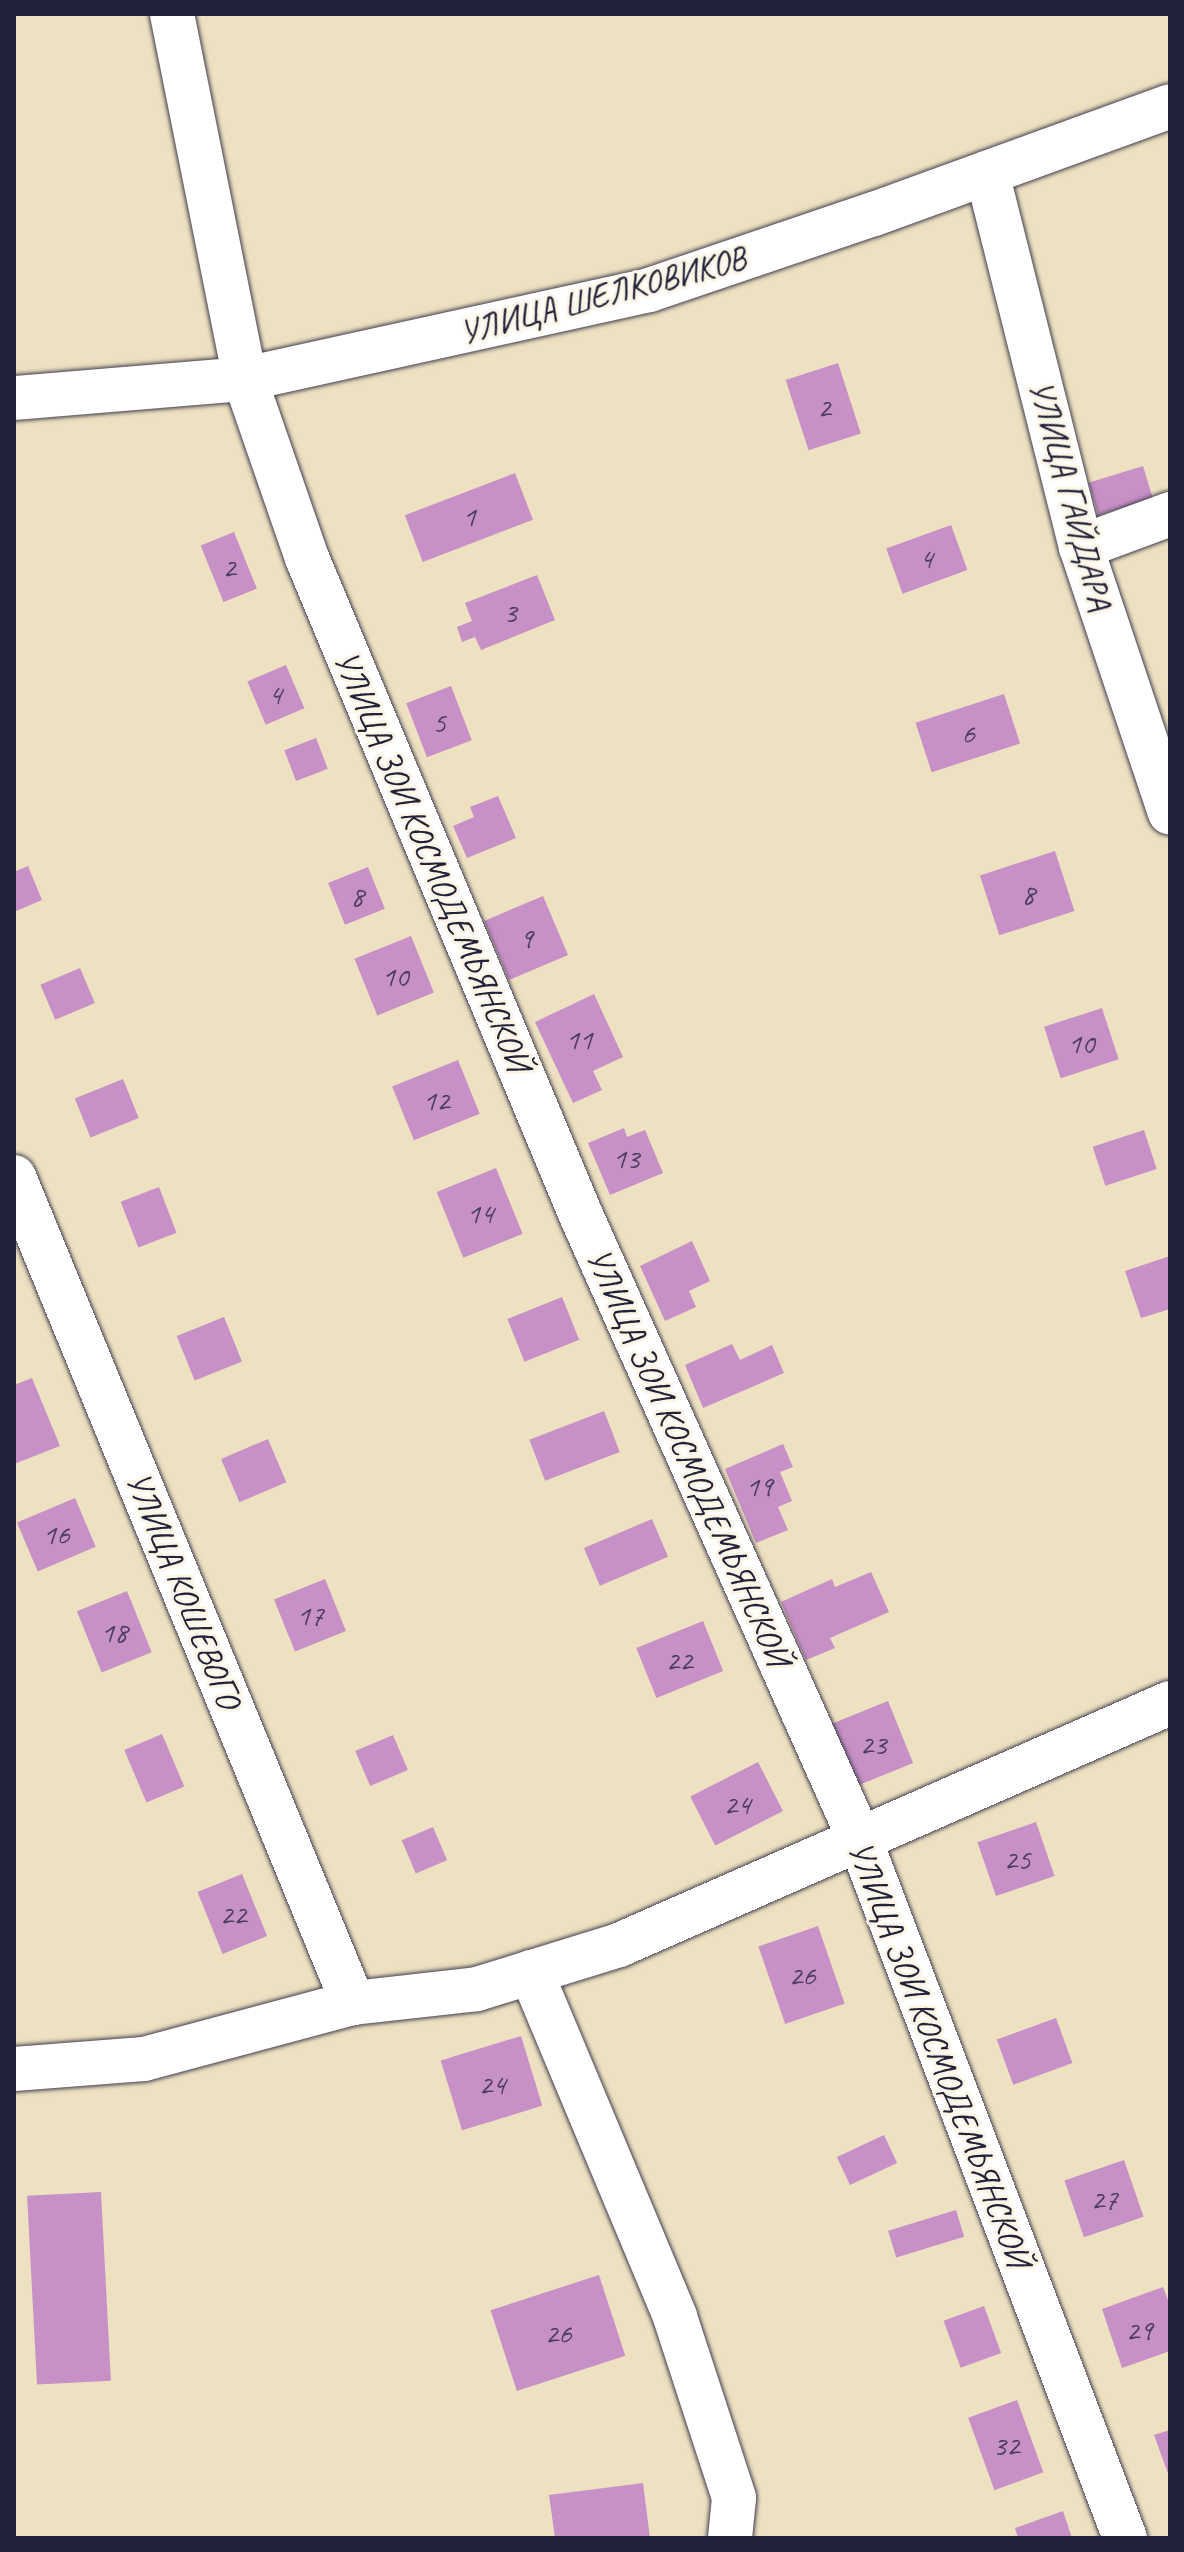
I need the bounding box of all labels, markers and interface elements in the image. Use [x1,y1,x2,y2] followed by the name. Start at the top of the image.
[455,237,749,353] street label: УЛИЦА ШЕЛКОВИКОВ
[1021,376,1121,614] street label: УЛИЦА ГАЙДАРА
[817,389,831,425] house number: 2
[462,498,476,534] house number: 1
[919,540,933,576] house number: 4
[222,549,236,585] house number: 2
[503,594,517,630] house number: 3
[326,644,540,1078] street label: УЛИЦА ЗОИ КОСМОДЕМЬЯНСКОЙ
[268,676,282,712] house number: 4
[432,704,446,740] house number: 5
[961,715,975,751] house number: 6
[1021,876,1035,912] house number: 8
[350,878,364,914] house number: 8
[519,920,533,956] house number: 9
[382,958,408,994] house number: 10
[566,1021,592,1057] house number: 11
[1068,1025,1094,1061] house number: 10
[423,1082,449,1118] house number: 12
[613,1140,639,1176] house number: 13
[467,1195,493,1231] house number: 14
[578,1241,800,1673] street label: УЛИЦА ЗОИ КОСМОДЕМЬЯНСКОЙ
[118,1466,250,1714] street label: УЛИЦА КОШЕВОГО
[746,1468,772,1504] house number: 19
[43,1516,69,1552] house number: 16
[297,1597,323,1633] house number: 17
[101,1614,127,1650] house number: 18
[666,1642,692,1678] house number: 22
[860,1726,886,1762] house number: 23
[724,1786,750,1822] house number: 24
[840,1835,1040,2273] street label: УЛИЦА ЗОИ КОСМОДЕМЬЯНСКОЙ
[1004,1841,1030,1877] house number: 25
[220,1896,246,1932] house number: 22
[789,1957,815,1993] house number: 26
[479,2066,505,2102] house number: 24
[1091,2181,1117,2217] house number: 27
[1126,2312,1152,2348] house number: 29
[545,2315,571,2351] house number: 26
[993,2427,1019,2463] house number: 32

